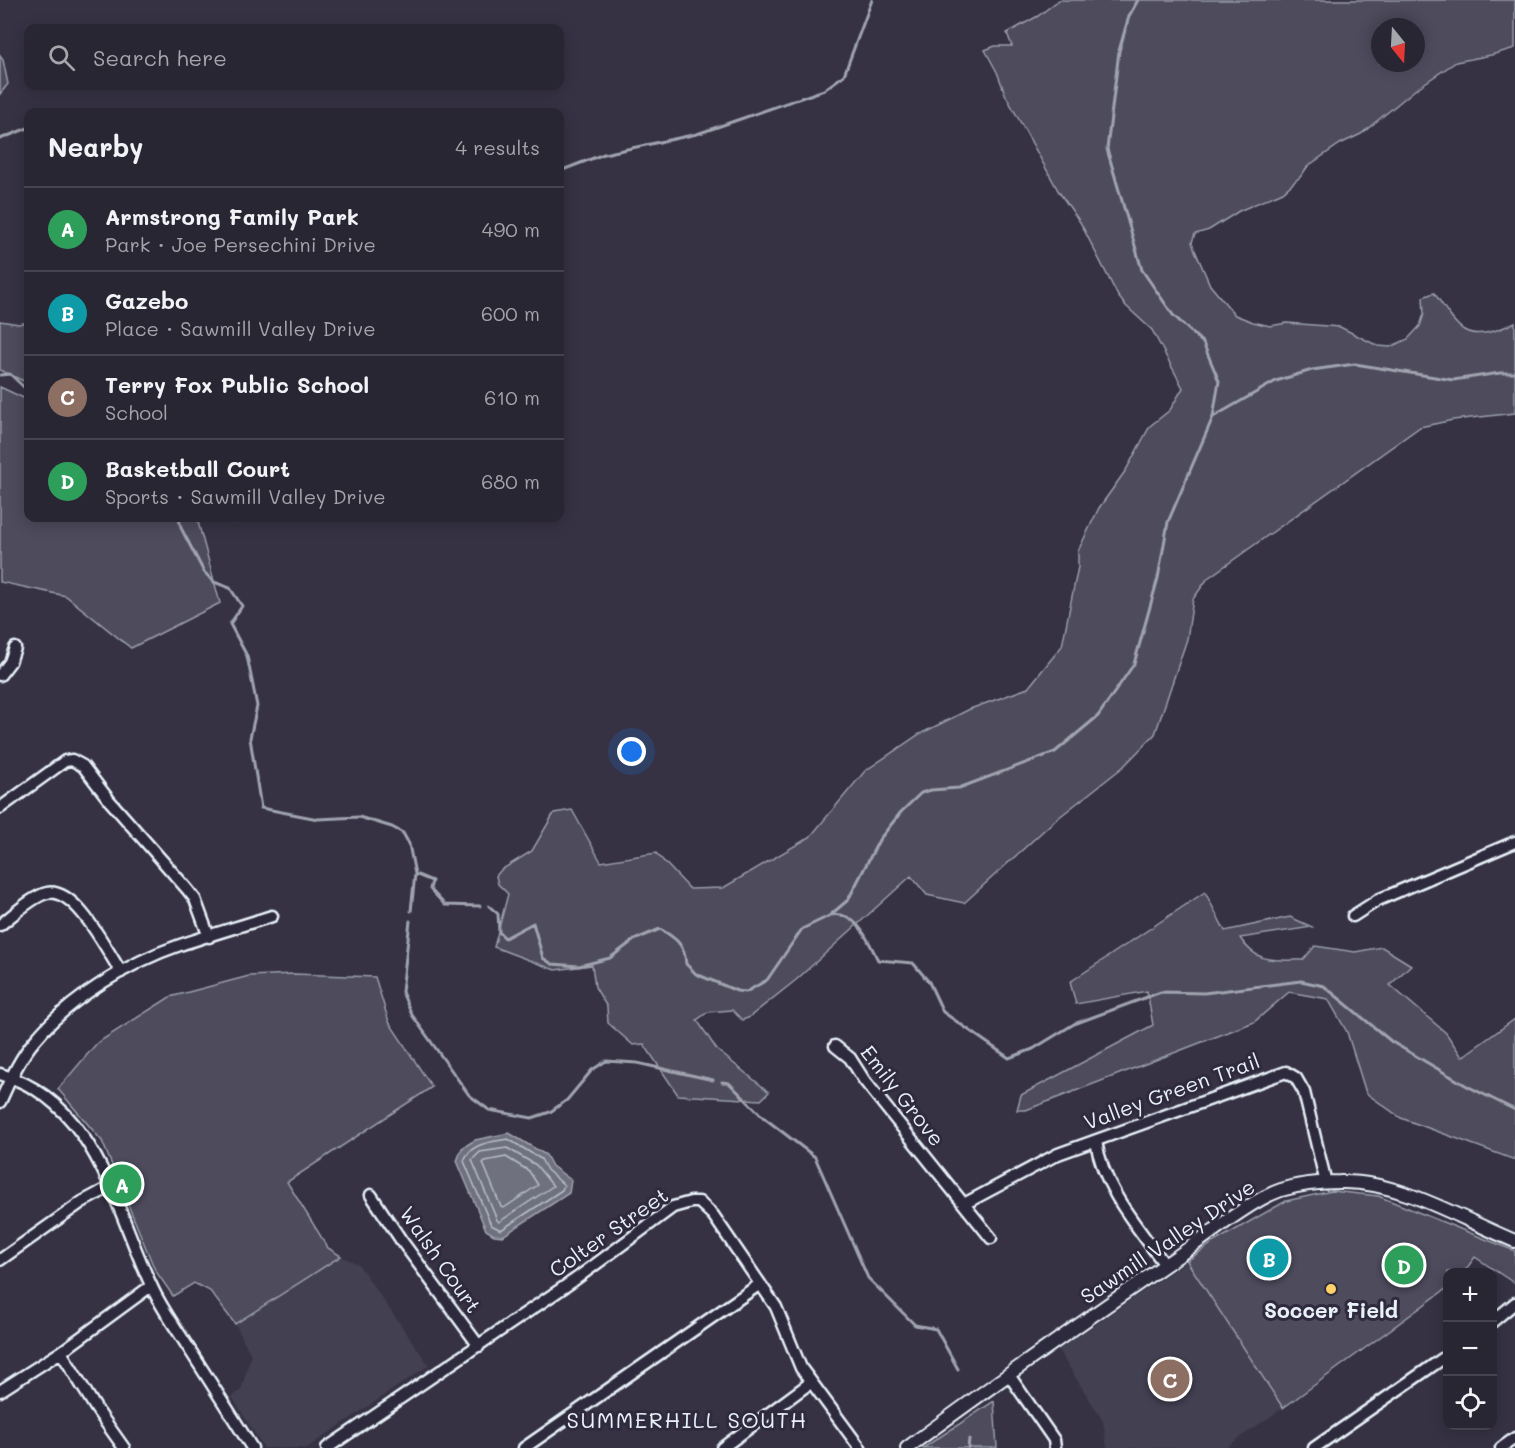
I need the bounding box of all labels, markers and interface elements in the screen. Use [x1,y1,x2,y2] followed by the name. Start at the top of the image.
[1371,18,1425,72] north arrow
[24,24,564,90] search box
[45,41,78,74] icon: search
[93,43,227,72] text: Search here
[48,130,143,164] text: Nearby
[455,134,540,160] text: 4 results
[105,202,359,231] text: Armstrong Family Park
[61,216,74,242] text: A
[482,216,540,242] text: 490 m
[105,231,376,257] text: Park · Joe Persechini Drive
[105,286,188,315] text: Gazebo
[61,300,74,326] text: B
[481,300,540,326] text: 600 m
[105,315,376,341] text: Place · Sawmill Valley Drive
[105,370,369,399] text: Terry Fox Public School
[60,384,75,410] text: C
[484,384,540,410] text: 610 m
[105,399,168,425] text: School
[105,454,290,483] text: Basketball Court
[60,468,75,494] text: D
[481,468,540,494] text: 680 m
[105,483,386,509] text: Sports · Sawmill Valley Drive
[617,737,646,766] your location
[855,1039,951,1151] street label: Emily Grove
[1080,1046,1263,1135] street label: Valley Green Trail
[102,1162,142,1206] pin: A
[1075,1172,1260,1309] street label: Sawmill Valley Drive
[543,1181,673,1283] street label: Colter Street
[395,1200,488,1318] street label: Walsh Court
[1250,1236,1288,1280] pin: B
[1384,1242,1424,1288] pin: D
[1443,1268,1497,1430] map controls
[1443,1268,1497,1322] button: +
[1324,1282,1338,1296] marker: Soccer Field
[1264,1296,1398,1323] place label: Soccer Field
[1443,1322,1497,1376] button: −
[1150,1356,1190,1402] pin: C
[1443,1376,1497,1430] button: locate
[567,1405,807,1434] district label: SUMMERHILL SOUTH

